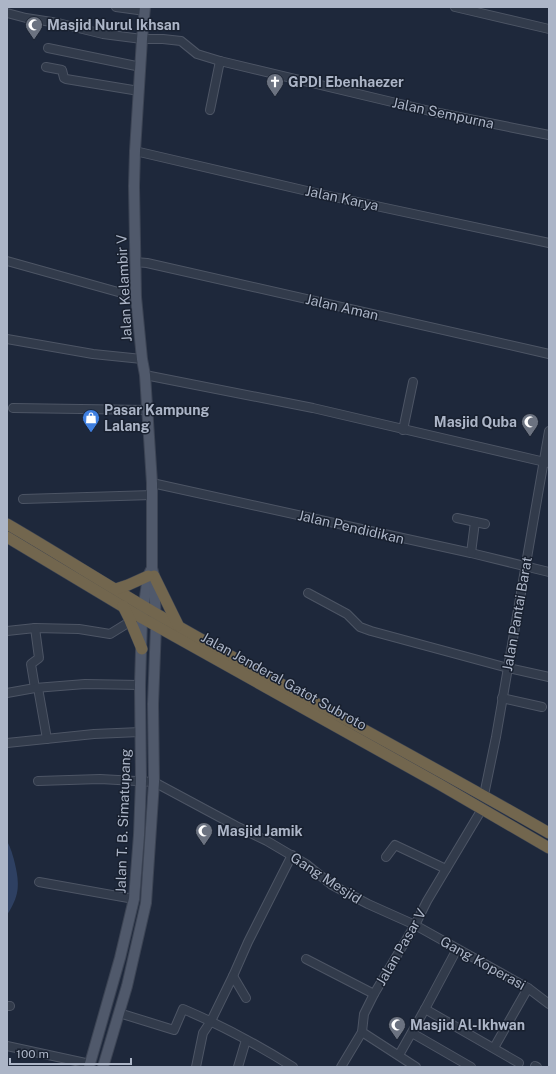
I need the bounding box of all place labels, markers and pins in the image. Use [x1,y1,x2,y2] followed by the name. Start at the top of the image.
[24,15,44,40] mosque icon: Masjid Nurul Ikhsan
[47,17,180,33] place label: Masjid Nurul Ikhsan
[265,72,285,97] church icon: GPDI Ebenhaezer
[288,74,404,90] place label: GPDI Ebenhaezer
[104,402,210,434] place label: Pasar Kampung Lalang
[81,408,101,433] shop icon: Pasar Kampung Lalang
[520,412,540,437] mosque icon: Masjid Quba
[434,414,517,430] place label: Masjid Quba
[194,821,214,846] mosque icon: Masjid Jamik
[217,823,303,839] place label: Masjid Jamik
[387,1015,407,1040] mosque icon: Masjid Al-Ikhwan
[410,1017,525,1033] place label: Masjid Al-Ikhwan

